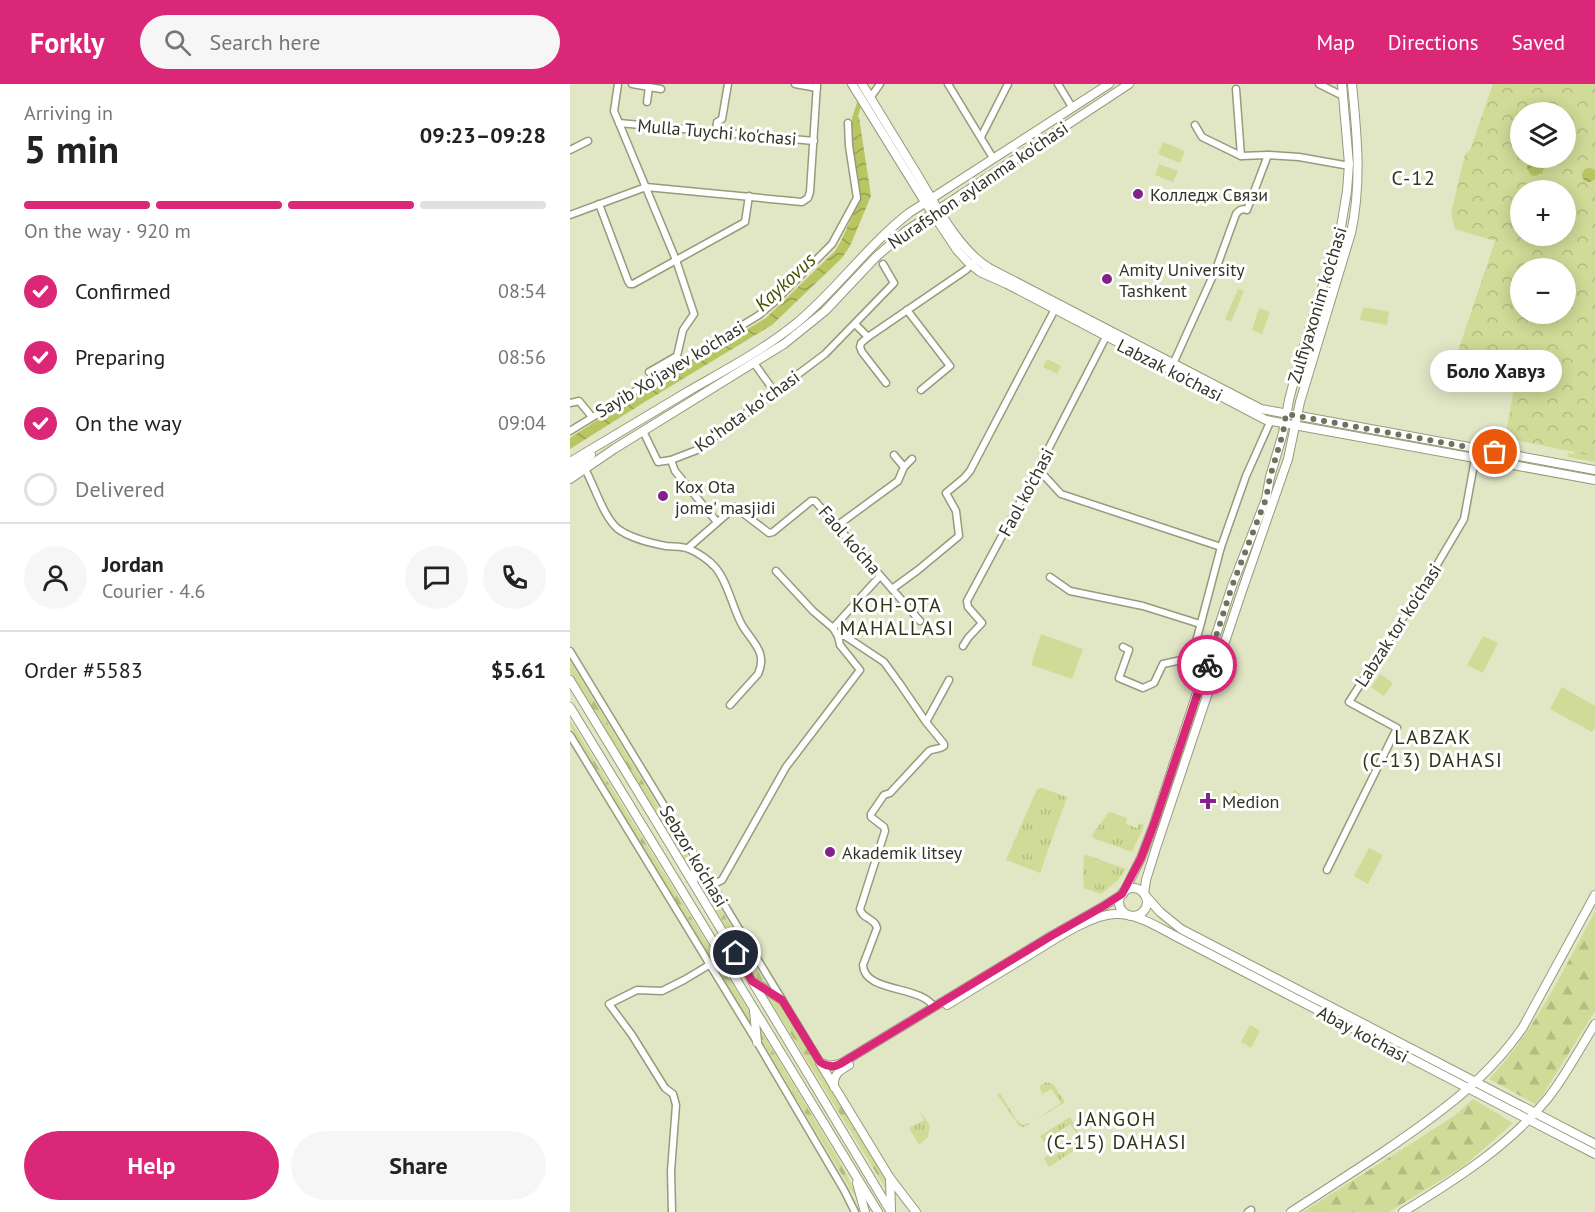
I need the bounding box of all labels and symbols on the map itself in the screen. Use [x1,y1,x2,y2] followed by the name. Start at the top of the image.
[636,114,798,150] street label: Mulla Tuychi ko'chasi
[883,116,1073,254] street label: Nurafshon aylanma ko'chasi
[1392,165,1436,191] district label: C-12
[1150,183,1268,206] place label: Колледж Связи
[1131,187,1145,201] marker: Колледж Связи
[1282,224,1352,386] street label: Zulfiyaxonim ko'chasi
[749,247,821,317] water label: Kaykovus
[1119,258,1245,302] place label: Amity University Tashkent
[1100,272,1114,286] marker: Amity University Tashkent
[591,315,749,423] street label: Sayib Xo'jayev ko'chasi
[1113,333,1227,407] street label: Labzak ko'chasi
[1429,350,1561,392] callout: Боло Хавуз
[690,365,804,457] street label: Koʻhota koʻchasi
[1469,426,1520,477] pin
[993,444,1059,540] street label: Faol ko'chasi
[675,475,776,519] place label: Kox Ota jome' masjidi
[656,489,670,503] marker: Kox Ota jome' masjidi
[814,501,886,579] street label: Faol ko'cha
[1350,559,1446,691] street label: Labzak tor ko'chasi
[839,592,955,641] district label: KOH-OTA MAHALLASI
[1177,635,1237,695] courier
[1363,724,1503,773] district label: LABZAK (C-13) DAHASI
[1222,790,1279,813] place label: Medion
[1199,792,1217,810] marker: Medion
[655,801,733,911] street label: Sebzor ko‘chasi
[842,841,963,864] place label: Akademik litsey
[823,845,837,859] marker: Akademik litsey
[710,927,761,978] pin
[1313,1000,1413,1068] street label: Abay ko'chasi
[1047,1106,1187,1155] district label: JANGOH (C-15) DAHASI

